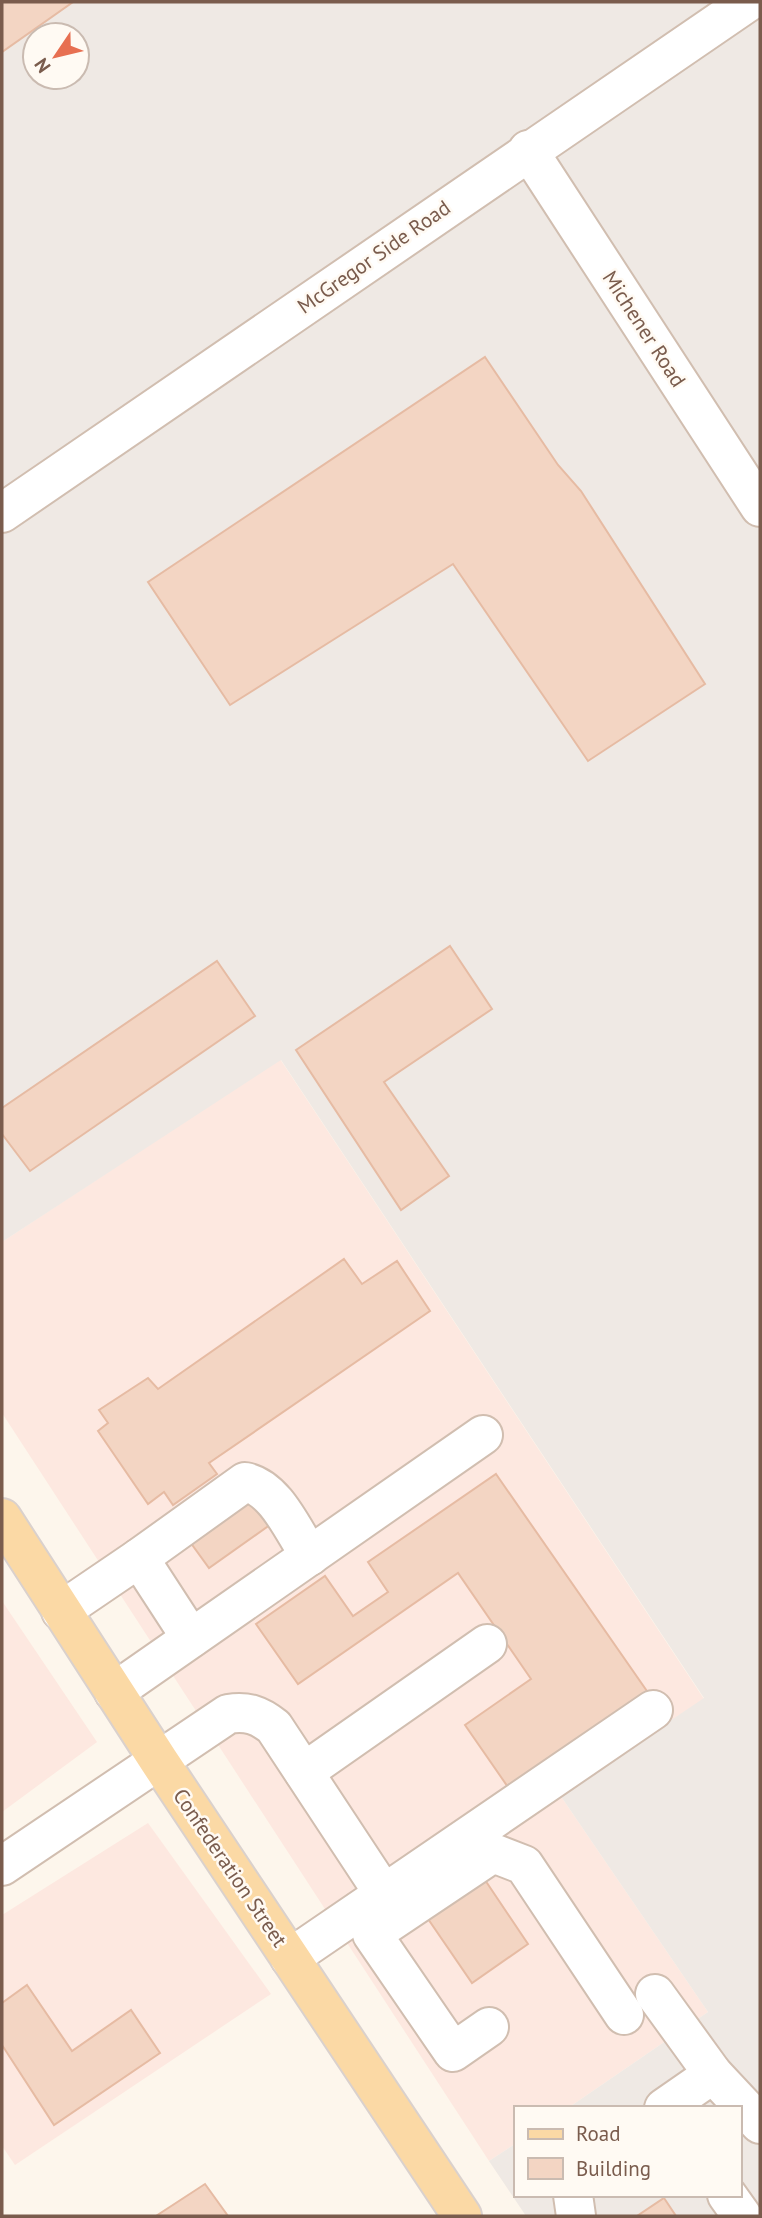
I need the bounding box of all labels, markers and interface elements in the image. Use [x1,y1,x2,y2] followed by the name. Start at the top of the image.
[21,21,91,91] north arrow
[29,54,55,78] text: N
[292,194,455,319] street label: McGregor Side Road
[597,266,692,392] street label: Michener Road
[167,1783,293,1952] street label: Confederation Street
[514,2106,741,2197] legend
[576,2120,620,2147] text: Road
[576,2155,651,2182] text: Building

